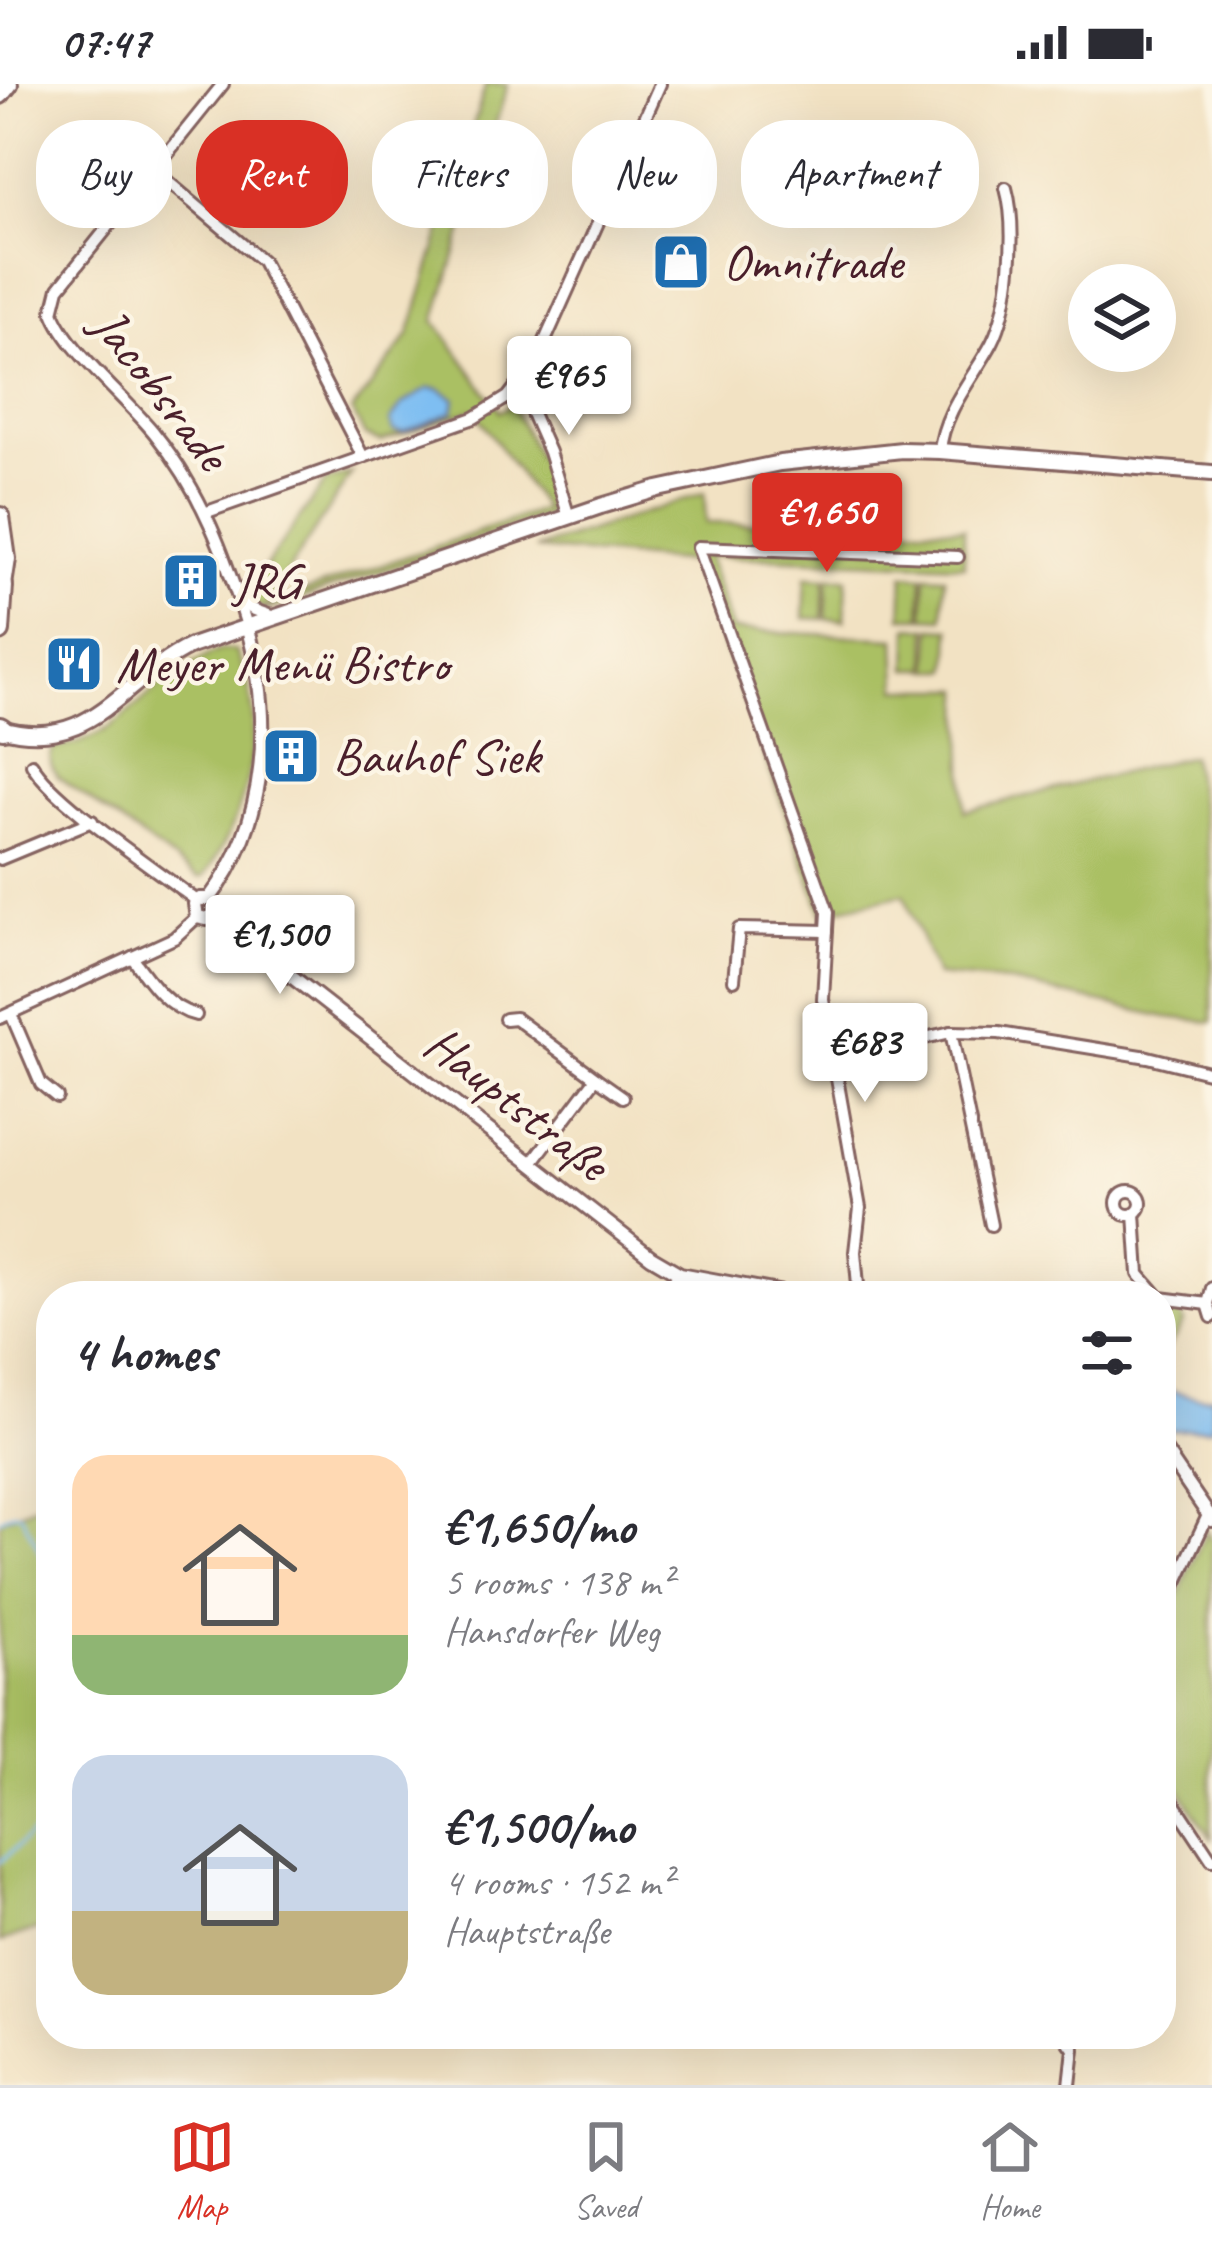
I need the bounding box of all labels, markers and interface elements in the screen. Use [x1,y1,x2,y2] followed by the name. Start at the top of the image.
[60,14,150,71] text: 07:47
[36,120,172,228] chip: Buy
[196,120,348,228] chip: Rent
[372,120,548,228] chip: Filters
[572,120,717,228] chip: New
[741,120,979,228] chip: Apartment
[723,230,906,294] place label: Omnitrade
[650,231,712,293] shop icon: Omnitrade
[1068,264,1176,372] map controls
[1068,264,1176,372] button: layers
[76,292,246,486] street label: Jacobsrade
[498,336,640,438] pin: €965
[534,350,604,399] text: €965
[729,473,925,575] pin: €1,650
[779,487,875,536] text: €1,650
[230,549,306,613] place label: JRG
[160,550,222,612] building icon: JRG
[116,632,454,696] place label: Meyer Menü Bistro
[43,633,105,695] restaurant icon: Meyer Menü Bistro
[333,724,543,788] place label: Bauhof Siek
[260,725,322,787] building icon: Bauhof Siek
[182,895,378,997] pin: €1,500
[233,909,327,958] text: €1,500
[794,1003,936,1105] pin: €683
[412,1011,625,1197] street label: Hauptstraße
[829,1017,901,1066] text: €683
[1074,1320,1140,1386] icon: filters
[72,1321,216,1385] text: 4 homes
[444,1494,634,1558] text: €1,650/mo
[168,1503,312,1647] icon: home
[444,1558,672,1607] text: 5 rooms · 138 m²
[444,1607,659,1656] text: Hansdorfer Weg
[444,1794,633,1858] text: €1,500/mo
[168,1803,312,1947] icon: home
[444,1858,672,1907] text: 4 rooms · 152 m²
[444,1907,610,1956] text: Hauptstraße
[169,2114,235,2228] tab: Map
[573,2114,639,2228] tab: Saved
[977,2114,1043,2228] tab: Home

